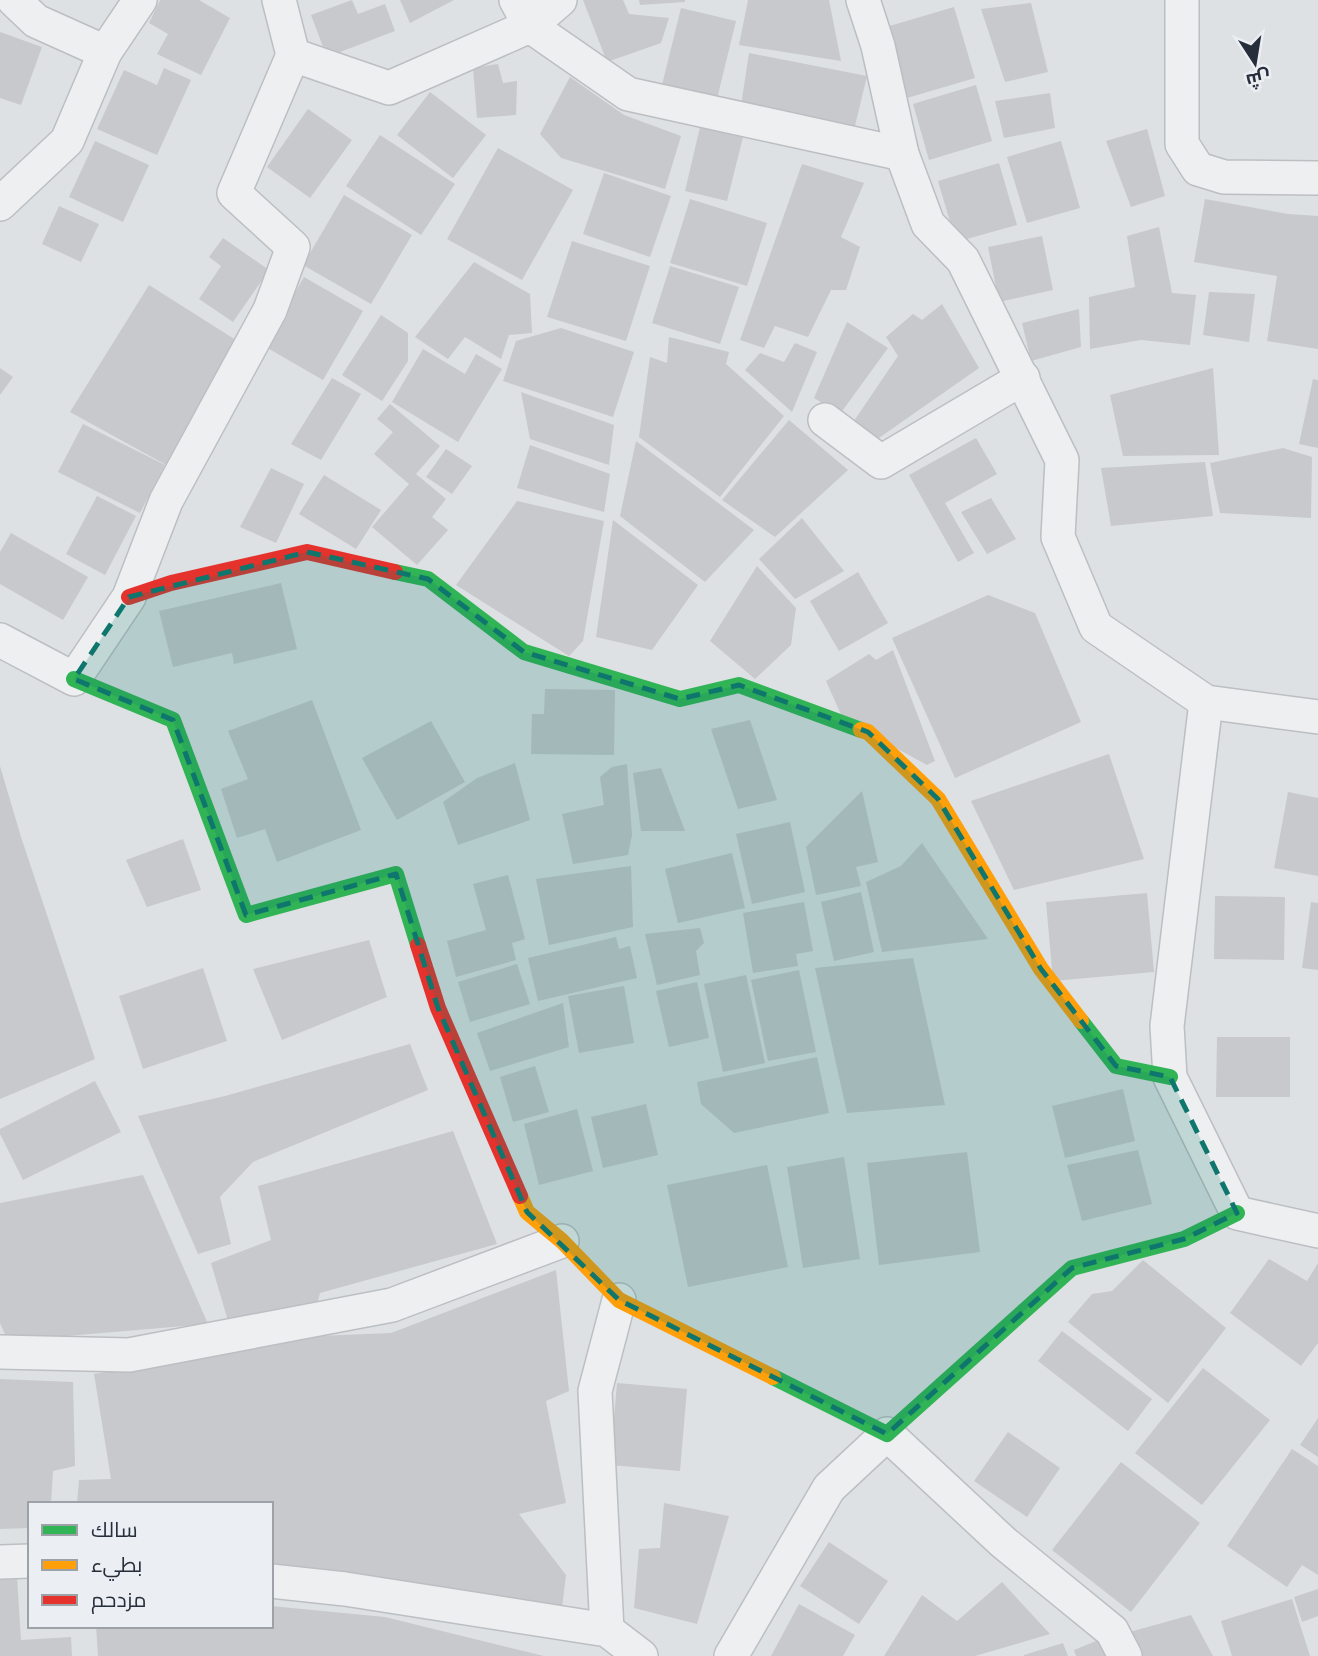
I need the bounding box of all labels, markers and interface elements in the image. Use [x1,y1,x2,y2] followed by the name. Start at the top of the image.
[1220,28,1290,98] north arrow
[1244,65,1273,94] text: ش
[28,1502,273,1628] legend
[91,1515,138,1543] text: سالك
[91,1550,142,1581] text: بطيء
[91,1585,146,1614] text: مزدحم

